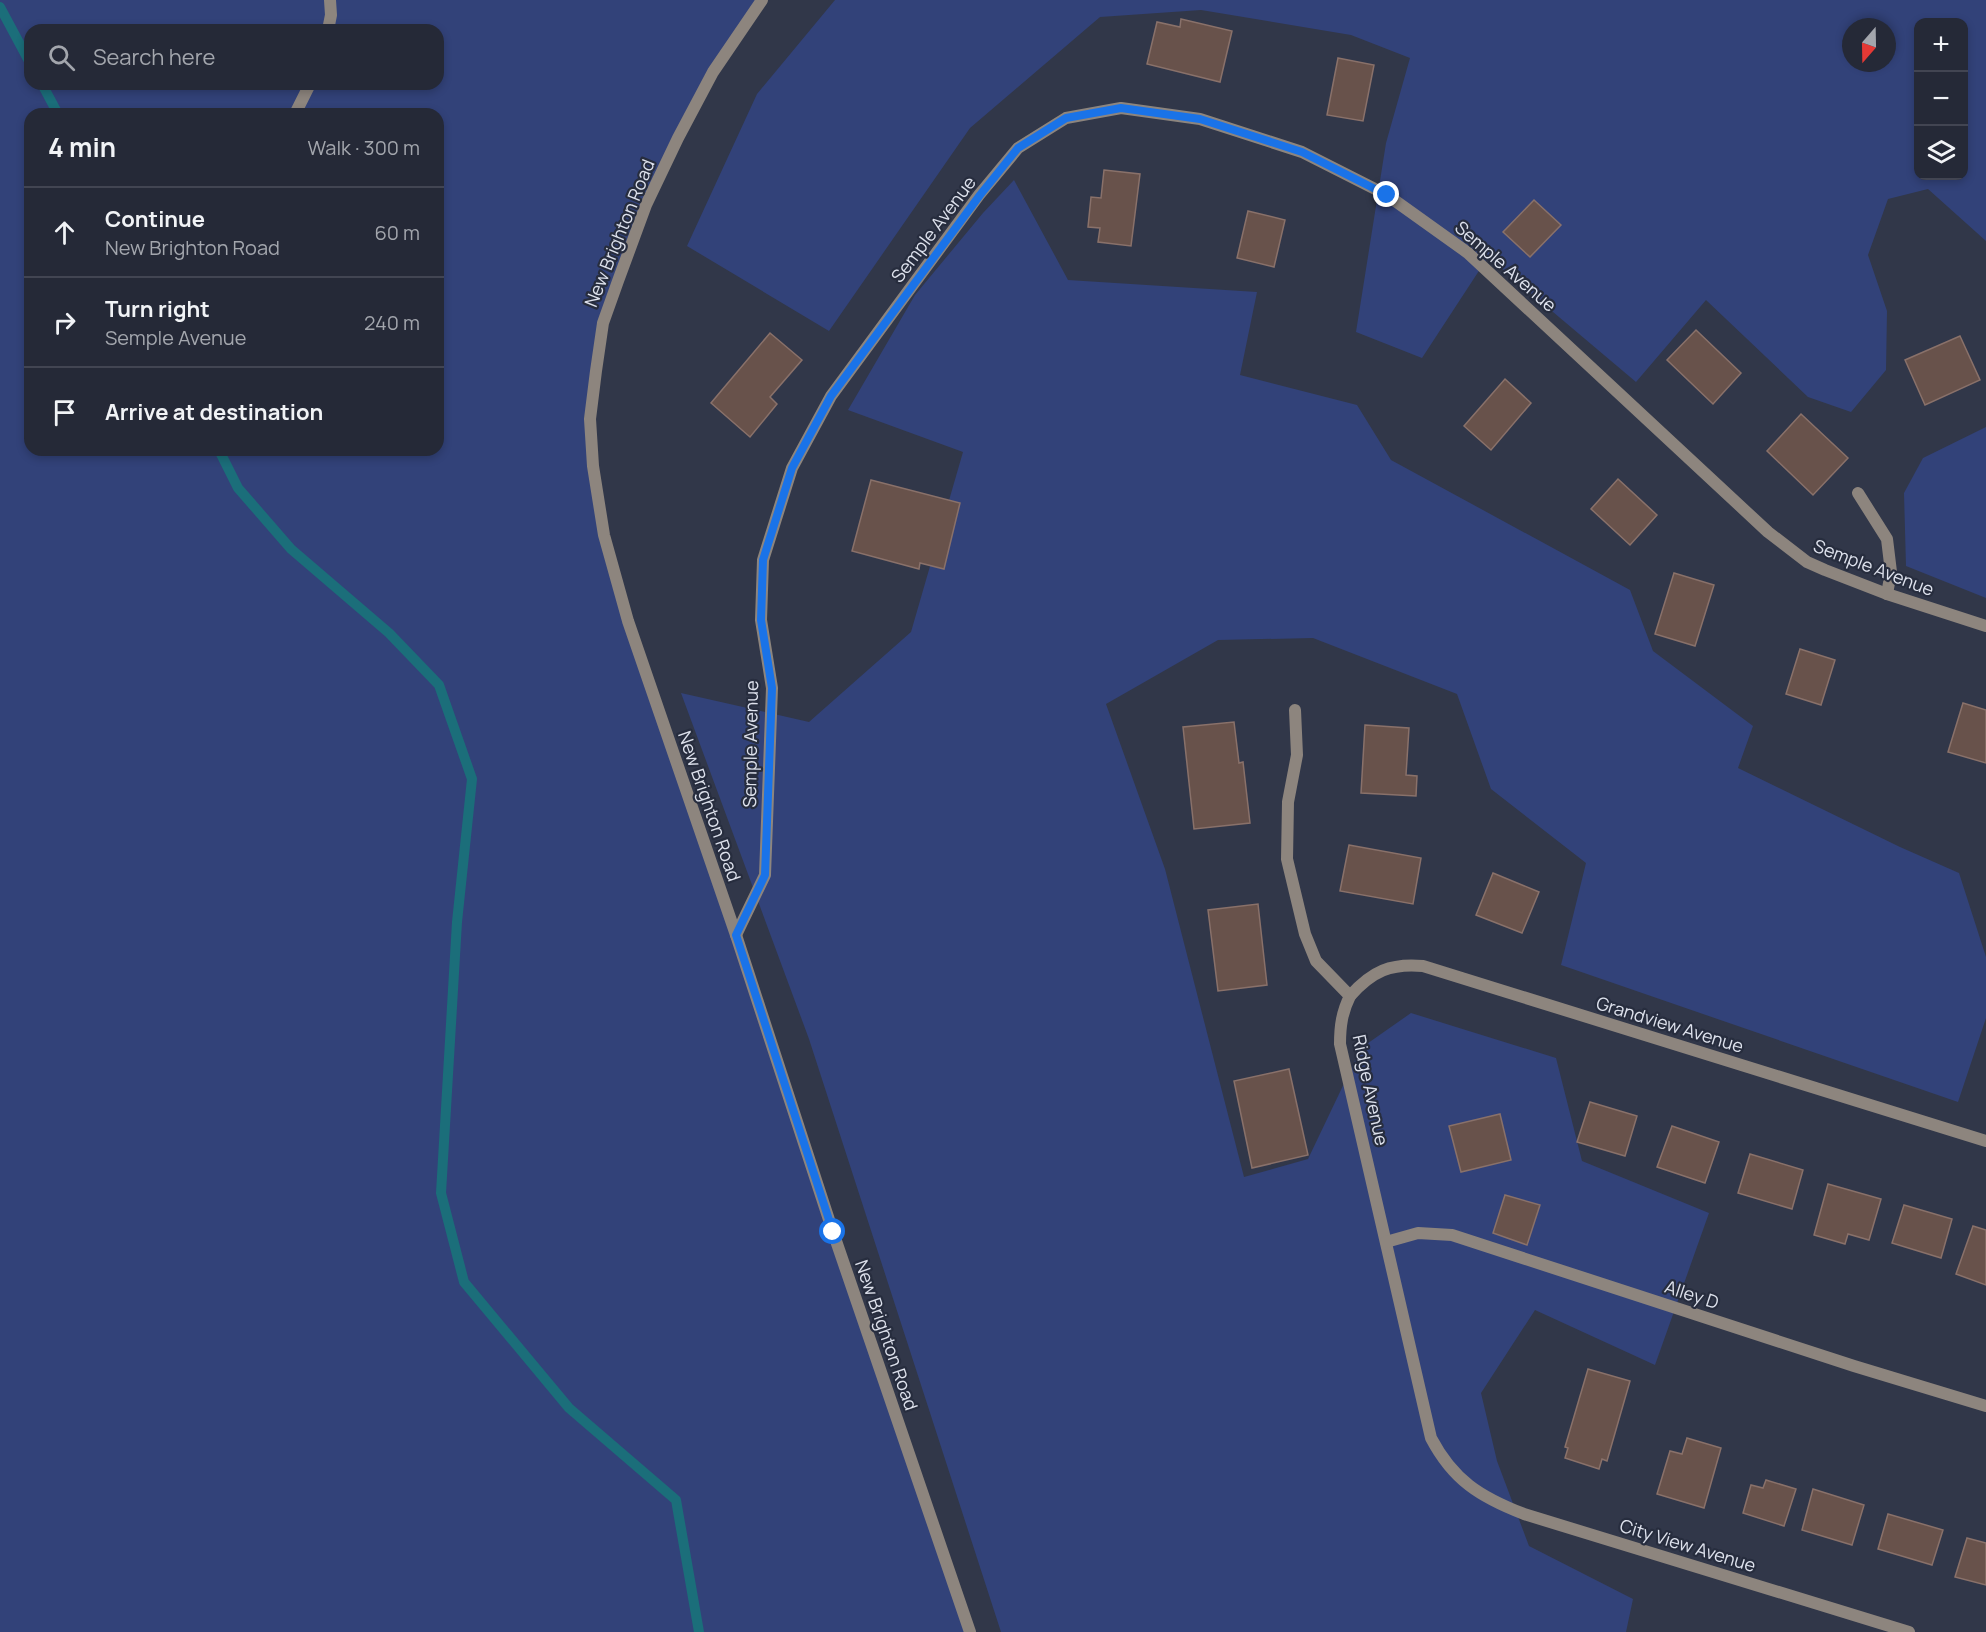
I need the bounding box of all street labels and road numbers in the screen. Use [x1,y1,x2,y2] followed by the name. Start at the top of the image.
[578,156,660,310] street label: New Brighton Road
[885,171,981,287] street label: Semple Avenue
[1450,215,1562,317] street label: Semple Avenue
[1810,533,1938,601] street label: Semple Avenue
[737,680,763,808] street label: Semple Avenue
[673,728,747,884] street label: New Brighton Road
[1593,990,1747,1058] street label: Grandview Avenue
[1348,1032,1394,1148] street label: Ridge Avenue
[850,1257,924,1413] street label: New Brighton Road
[1662,1274,1722,1314] street label: Alley D
[1617,1513,1759,1577] street label: City View Avenue

